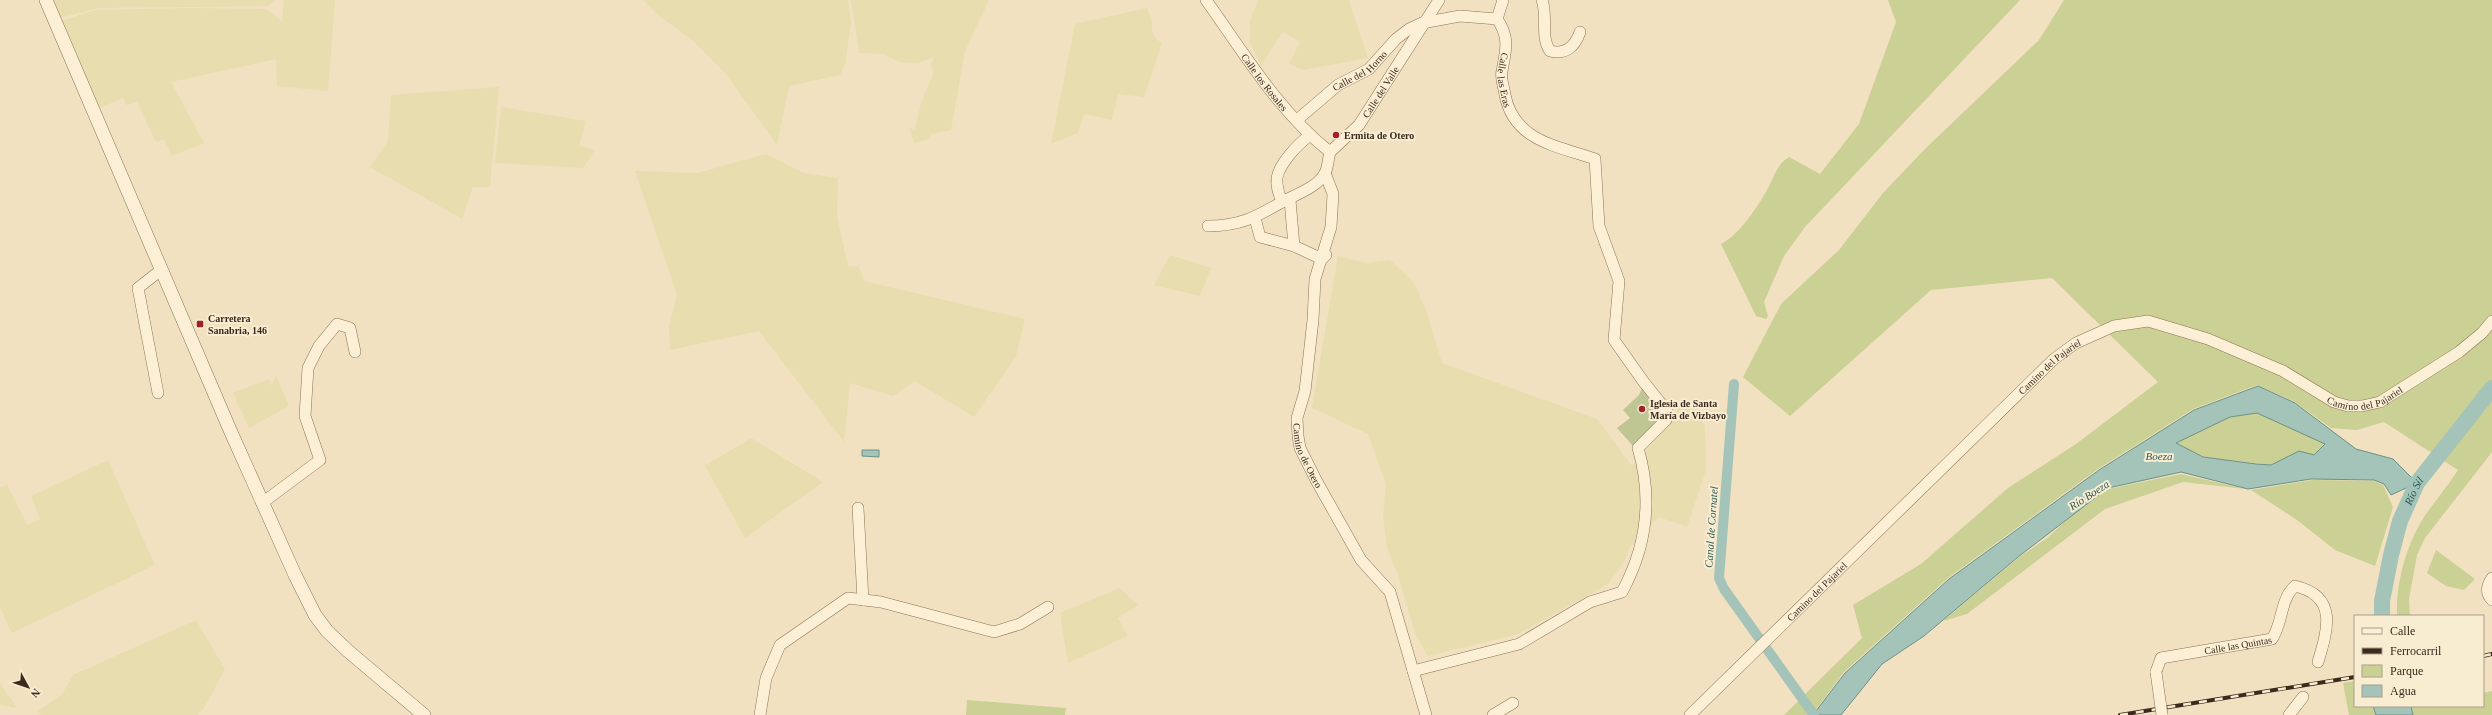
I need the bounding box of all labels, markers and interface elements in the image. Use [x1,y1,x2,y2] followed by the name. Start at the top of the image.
[1330,48,1389,93] street label: Calle del Horno
[1239,52,1290,113] street label: Calle los Rosales
[1495,52,1513,109] street label: Calle las Eras
[1360,64,1401,120] street label: Calle del Valle
[1331,130,1341,140] marker: Ermita de Otero
[1344,130,1414,141] place label: Ermita de Otero
[208,313,267,336] place label: Carretera Sanabria, 146
[195,319,205,329] marker: Carretera Sanabria, 146
[2016,337,2083,397] street label: Camino del Pajariel
[2325,384,2405,412] street label: Camino del Pajariel
[1650,398,1726,421] place label: Iglesia de Santa María de Vizbayo
[1637,404,1647,414] marker: Iglesia de Santa María de Vizbayo
[1291,423,1324,490] street label: Camino de Otero
[2146,450,2173,462] water label: Boeza
[2402,474,2426,508] water label: Río Sil
[2066,477,2112,513] water label: Río Boeza
[1702,486,1720,568] water label: Canal de Cornatel
[1785,560,1849,623] street label: Camino del Pajariel
[2354,615,2484,707] legend
[2390,624,2415,638] text: Calle
[2203,634,2273,657] street label: Calle las Quintas
[2390,644,2442,658] text: Ferrocarril
[2390,664,2423,678] text: Parque
[8,667,48,707] north arrow
[2390,684,2417,698] text: Agua
[28,687,43,700] text: N

